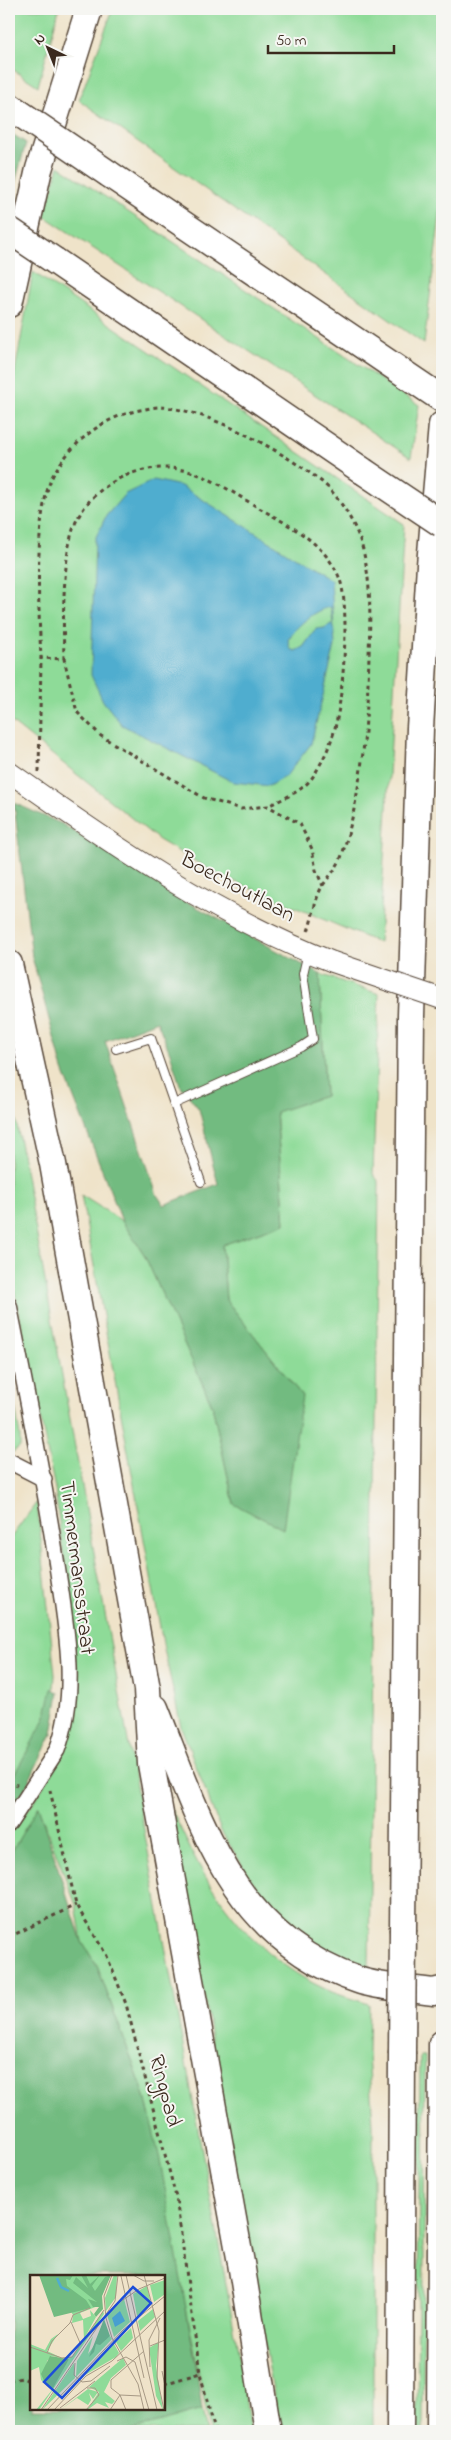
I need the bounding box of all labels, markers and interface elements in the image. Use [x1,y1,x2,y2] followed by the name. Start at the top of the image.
[22,22,72,72] north arrow
[268,22,395,54] scale bar
[30,29,51,50] text: N
[276,30,307,52] text: 50 m
[173,844,300,932] street label: Boechoutlaan
[49,1479,103,1657] street label: Timmermansstraat
[138,2052,189,2131] street label: Ringpad
[30,2275,165,2410] inset map

